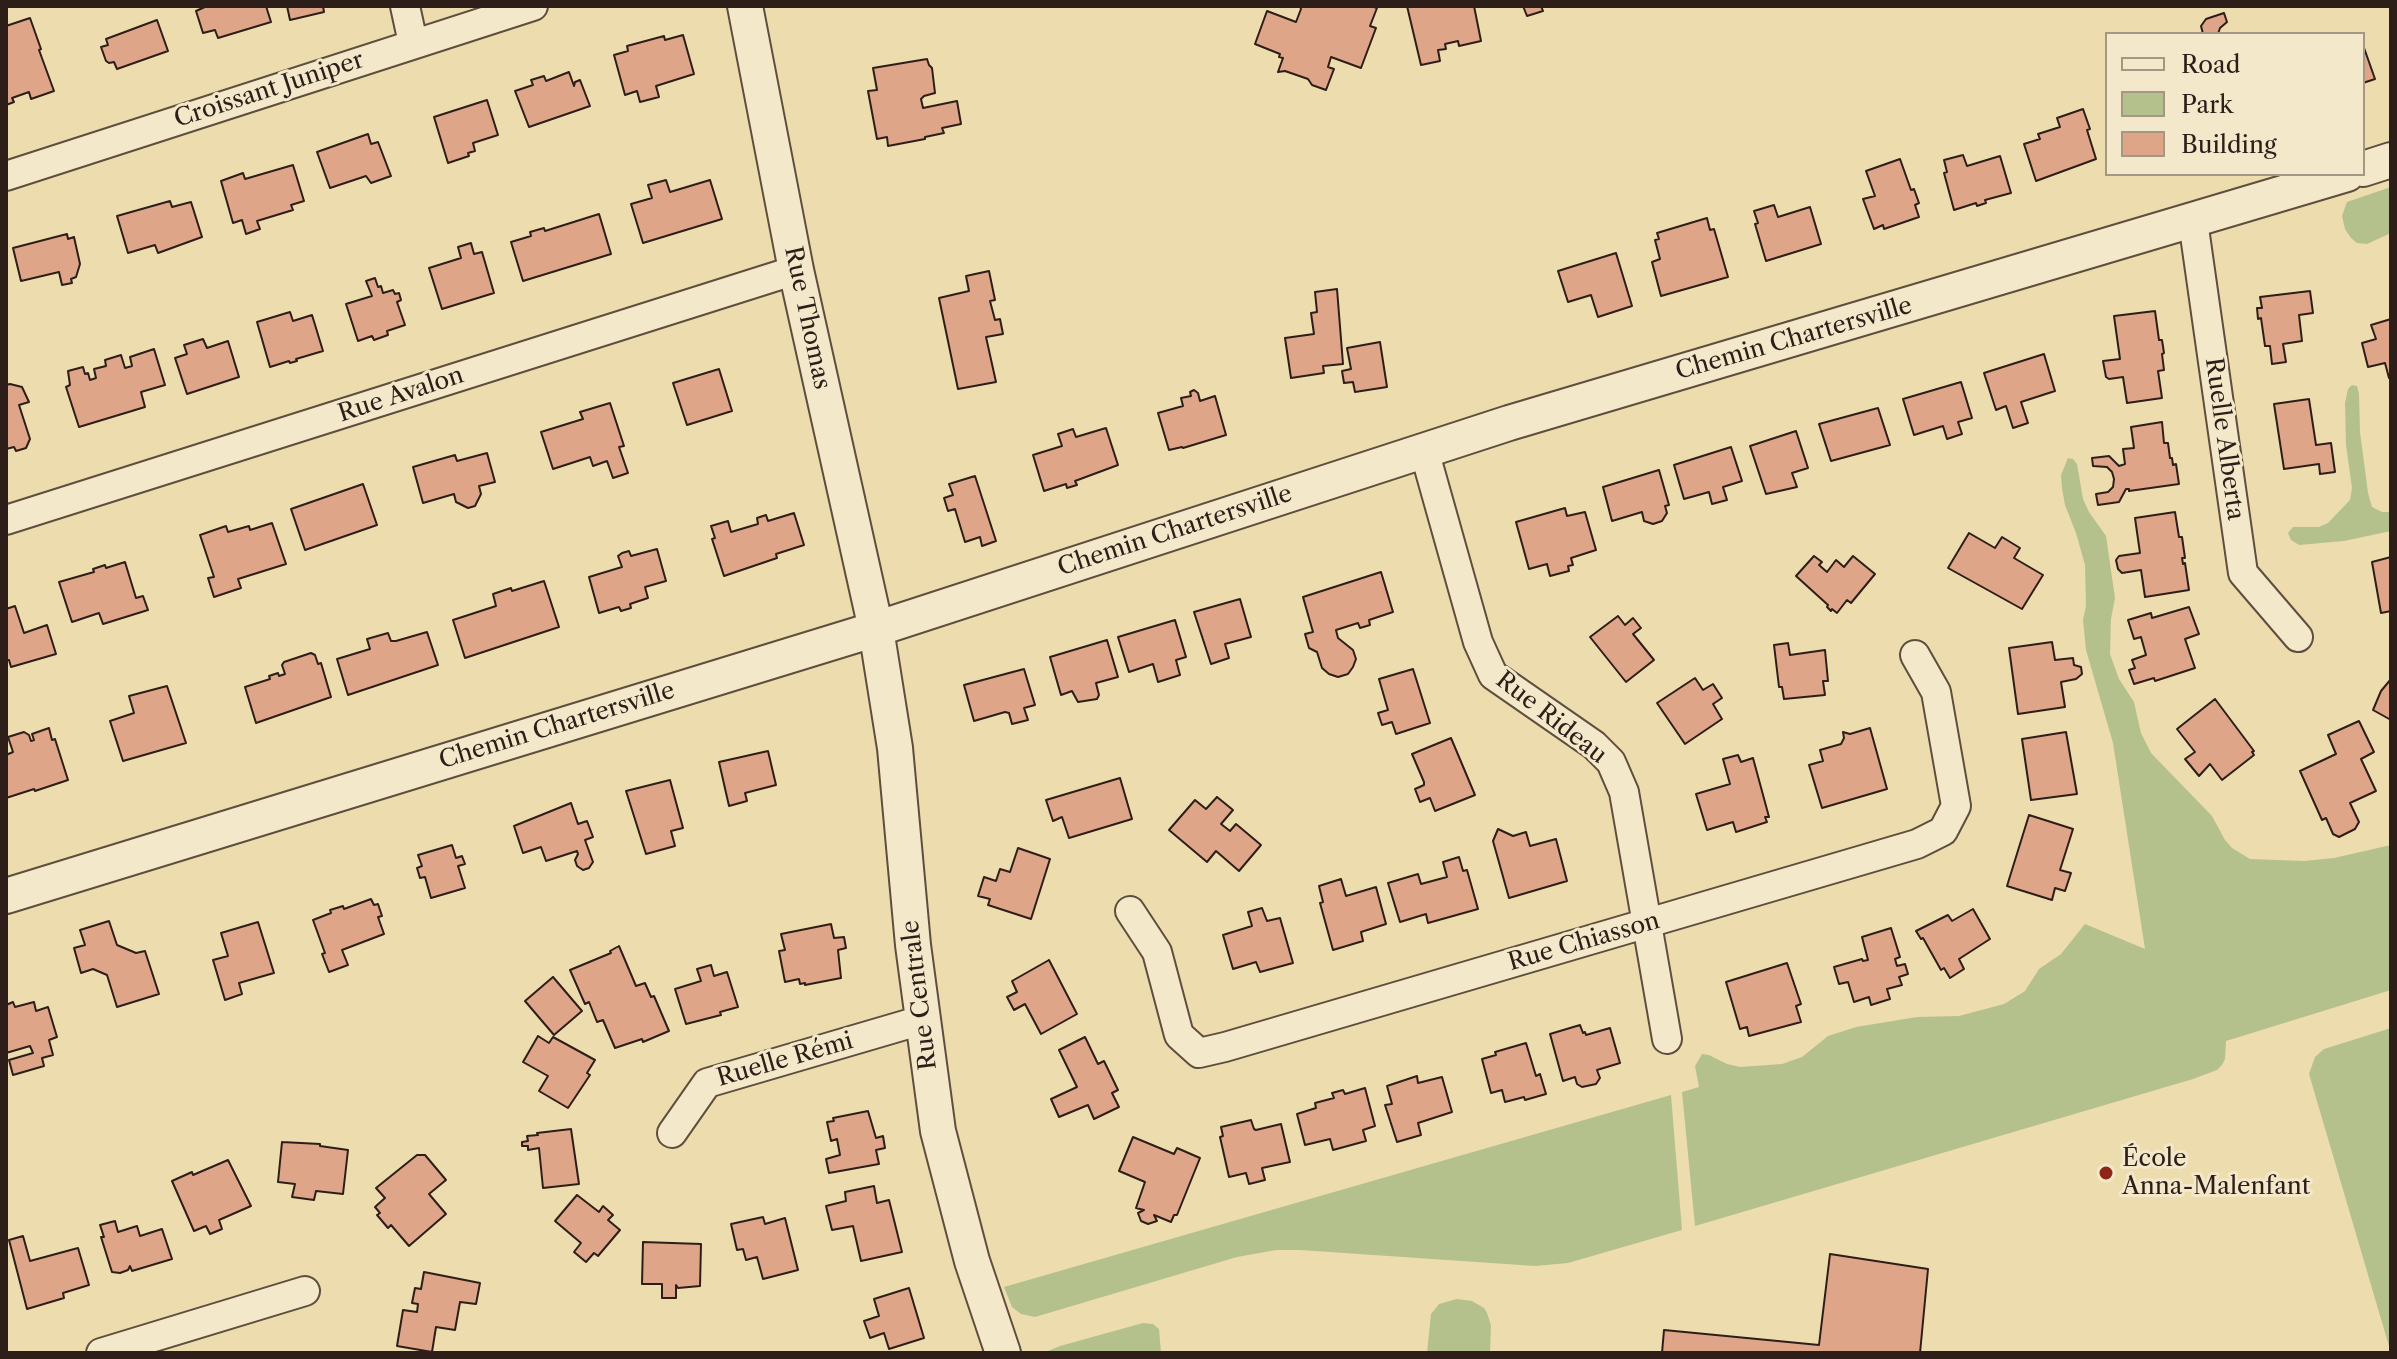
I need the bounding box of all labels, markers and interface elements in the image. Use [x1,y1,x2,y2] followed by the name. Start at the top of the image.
[2105,32,2365,176] legend
[171,46,367,134] street label: Croissant Juniper
[2181,50,2240,79] text: Road
[2181,90,2233,119] text: Park
[2181,130,2277,159] text: Building
[778,244,836,392] street label: Rue Thomas
[1672,291,1916,387] street label: Chemin Chartersville
[2198,356,2250,522] street label: Ruelle Alberta
[335,361,467,429] street label: Rue Avalon
[1054,480,1296,582] street label: Chemin Chartersville
[1490,666,1612,770] street label: Rue Rideau
[436,676,678,776] street label: Chemin Chartersville
[1505,907,1663,977] street label: Rue Chiasson
[897,918,943,1072] street label: Rue Centrale
[714,1027,856,1093] street label: Ruelle Rémi
[2122,1145,2310,1201] place label: École Anna-Malenfant
[2097,1164,2115,1182] marker: École Anna-Malenfant

